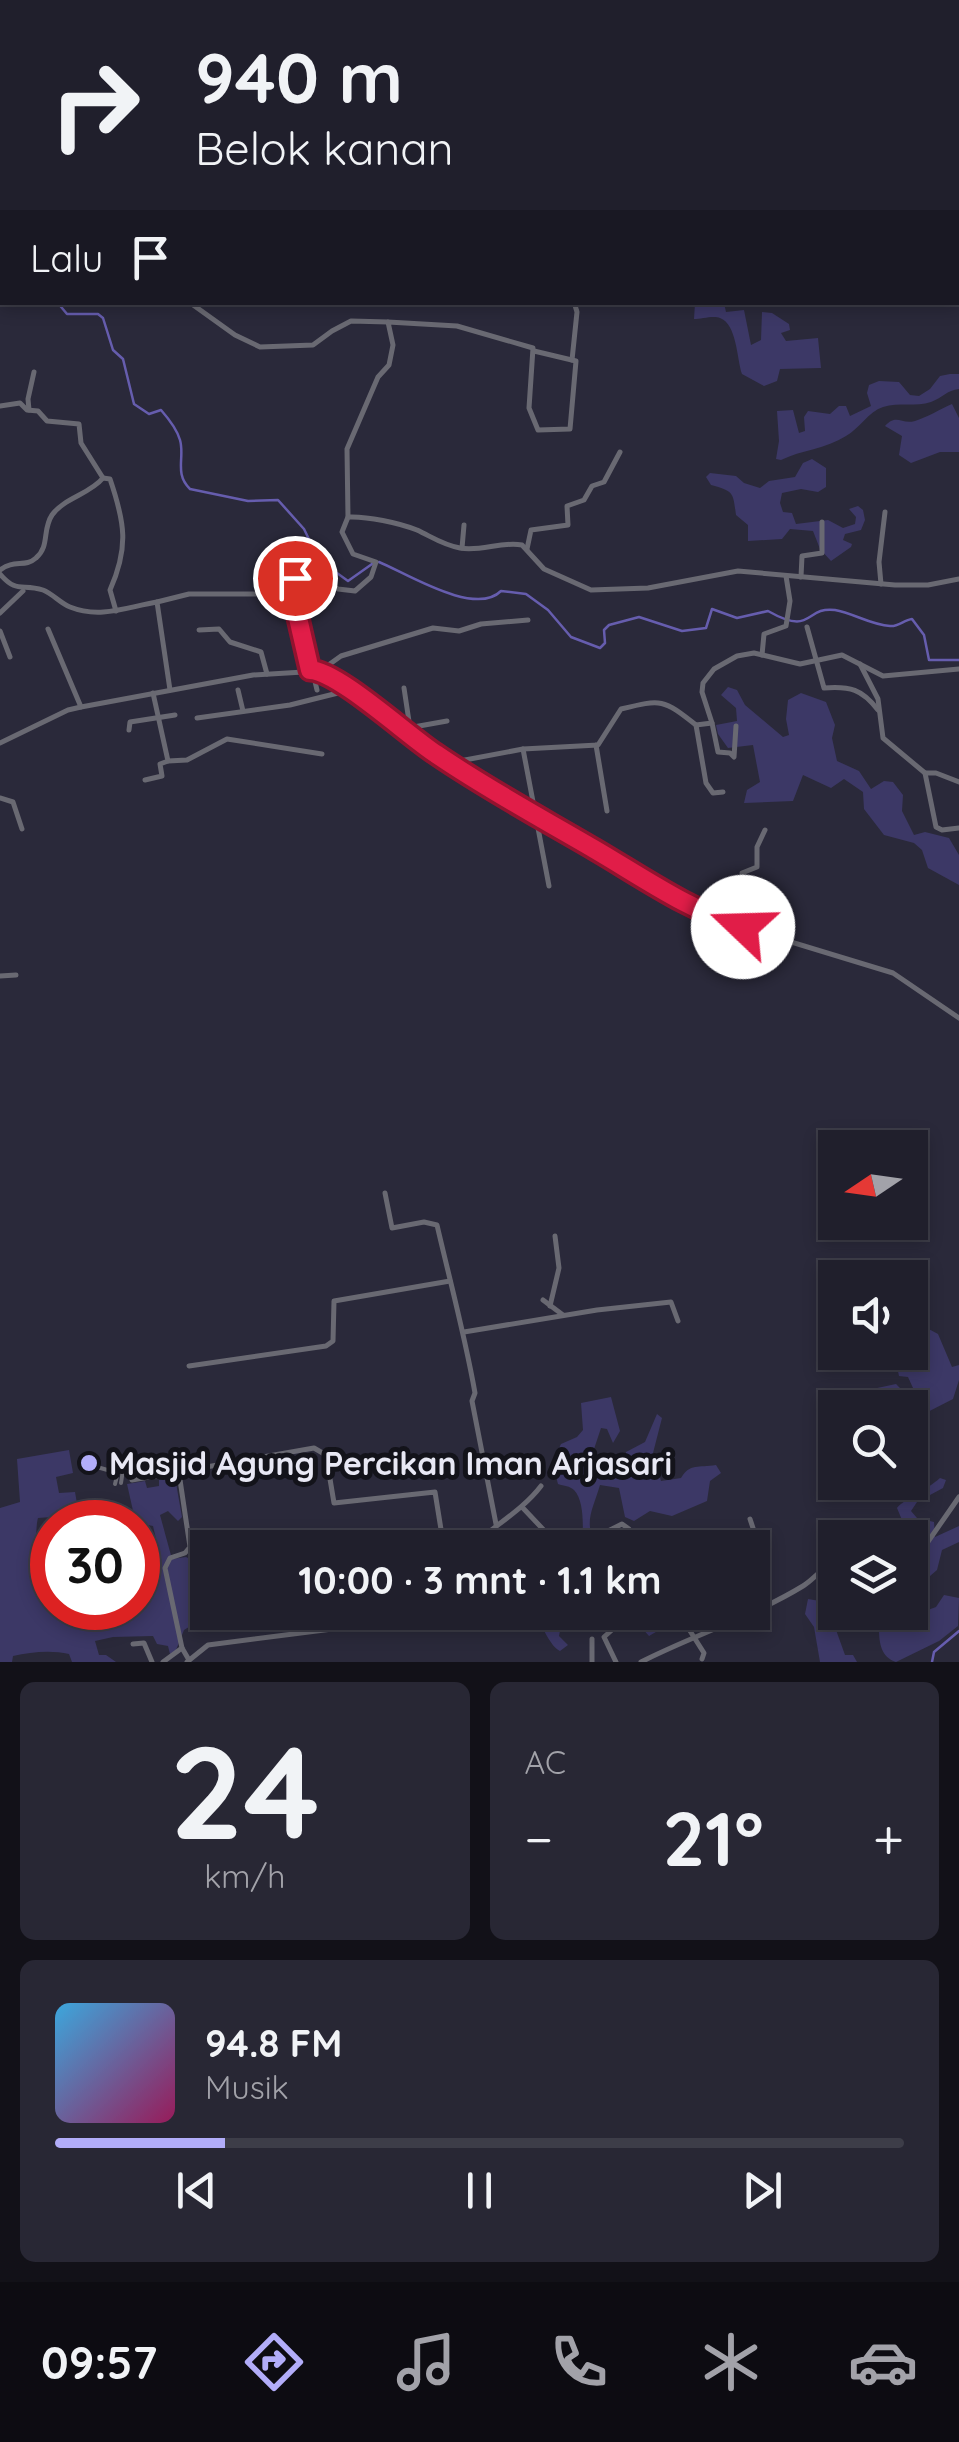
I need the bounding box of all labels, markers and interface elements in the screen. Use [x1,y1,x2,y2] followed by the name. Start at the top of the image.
[195,33,403,121] text: 940 m
[30,40,160,170] icon: right
[195,120,454,176] text: Belok kanan
[123,230,178,285] icon: arrive
[30,234,103,282] text: Lalu
[253,536,338,621] pin
[268,551,323,606] icon: arrive
[691,875,795,979] position arrow
[818,1130,928,1240] north arrow
[818,1130,928,1630] map controls
[818,1260,928,1370] button: sound
[818,1390,928,1500] button: search
[109,1443,672,1483] place label: Masjid Agung Percikan Iman Arjasari
[78,1452,100,1474] marker: Masjid Agung Percikan Iman Arjasari
[30,1500,160,1630] speed limit sign: 30
[818,1520,928,1630] button: layers
[298,1556,662,1604] text: 10:00 · 3 mnt · 1.1 km
[170,1709,320,1872] text: 24
[525,1742,566,1782] text: AC
[662,1791,764,1885] text: 21°
[525,1804,553,1873] text: −
[873,1804,904,1873] text: +
[204,1856,285,1896] text: km/h
[205,2019,342,2067] text: 94.8 FM
[205,2067,289,2107] text: Musik
[169,2163,224,2218] icon: previous
[452,2163,507,2218] icon: pause
[735,2163,790,2218] icon: next
[239,2327,309,2397] icon: directions
[391,2327,461,2397] icon: music
[544,2327,614,2397] icon: phone
[696,2327,766,2397] icon: climate
[848,2327,918,2397] icon: car
[41,2334,157,2390] text: 09:57

